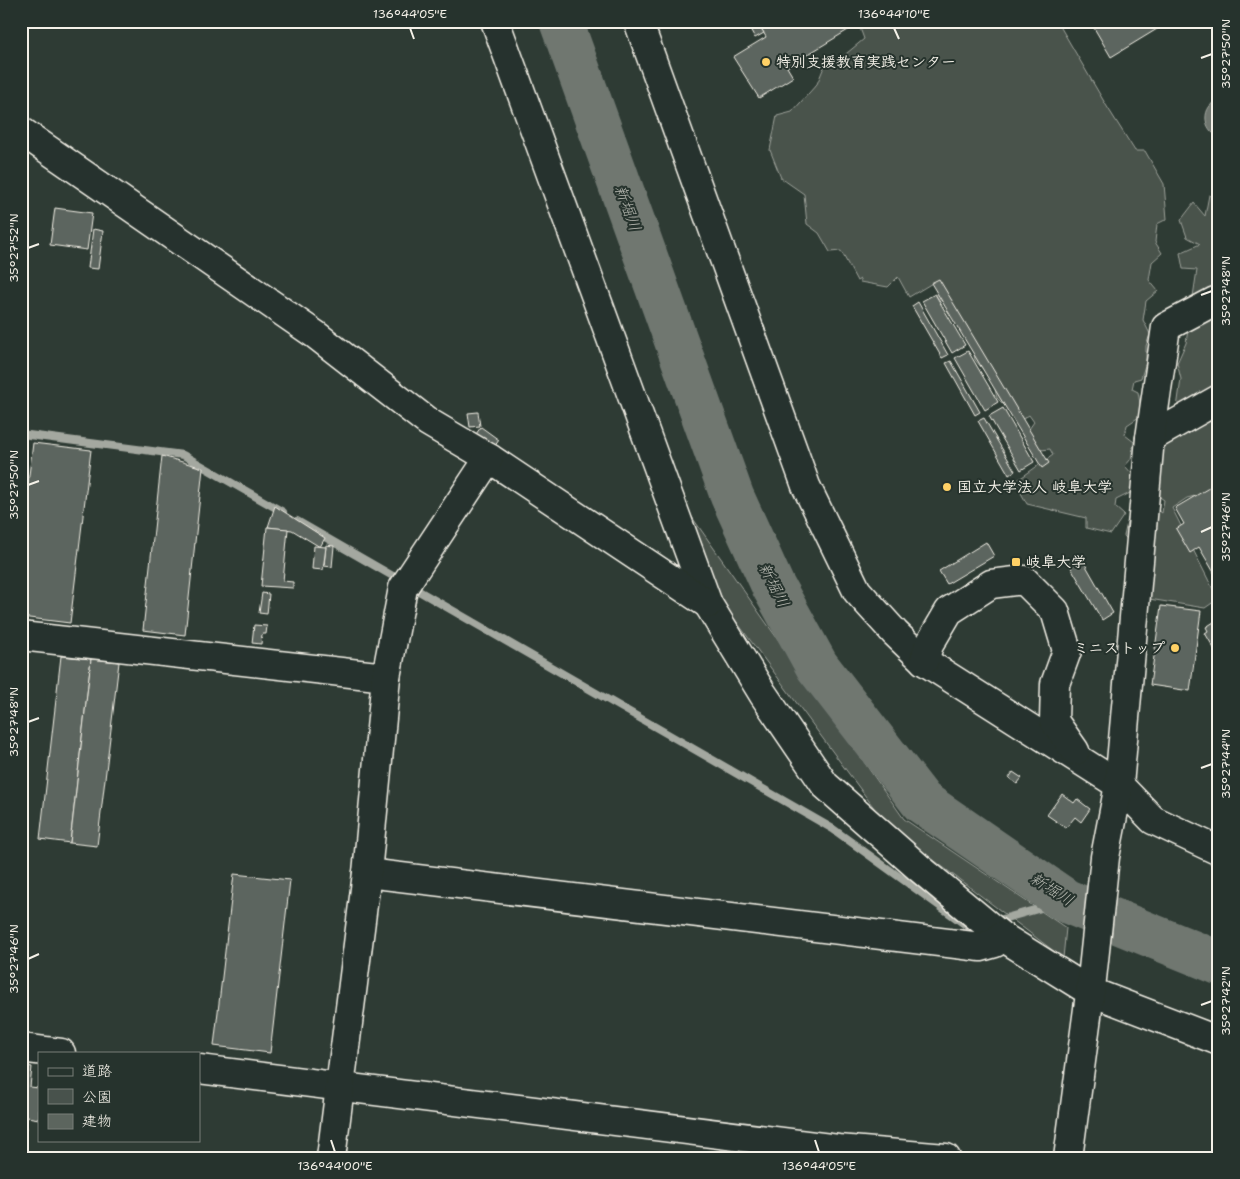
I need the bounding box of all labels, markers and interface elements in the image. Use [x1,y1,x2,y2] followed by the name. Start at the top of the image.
[373,6,447,22] text: 136°44'05"E
[858,6,930,22] text: 136°44'10"E
[1218,19,1234,89] text: 35°27'50"N
[776,52,956,72] place label: 特別支援教育実践センター
[760,56,772,68] marker: 特別支援教育実践センター
[610,182,646,234] water label: 新堀川
[6,213,22,283] text: 35°27'52"N
[1218,256,1234,326] text: 35°27'48"N
[6,450,22,520] text: 35°27'50"N
[957,477,1112,497] place label: 国立大学法人 岐阜大学
[941,481,953,493] marker: 国立大学法人 岐阜大学
[1218,492,1234,562] text: 35°27'46"N
[1026,552,1086,572] place label: 岐阜大学
[1010,556,1022,568] marker: 岐阜大学
[754,559,794,611] water label: 新堀川
[1073,638,1165,658] place label: ミニストップ
[1169,642,1181,654] marker: ミニストップ
[6,687,22,757] text: 35°27'48"N
[1218,729,1234,799] text: 35°27'44"N
[1026,867,1078,911] water label: 新堀川
[6,924,22,994] text: 35°27'46"N
[1218,966,1234,1036] text: 35°27'42"N
[38,1052,200,1142] legend
[82,1061,112,1081] text: 道路
[82,1087,112,1107] text: 公園
[82,1111,112,1131] text: 建物
[297,1158,373,1174] text: 136°44'00"E
[782,1158,856,1174] text: 136°44'05"E

